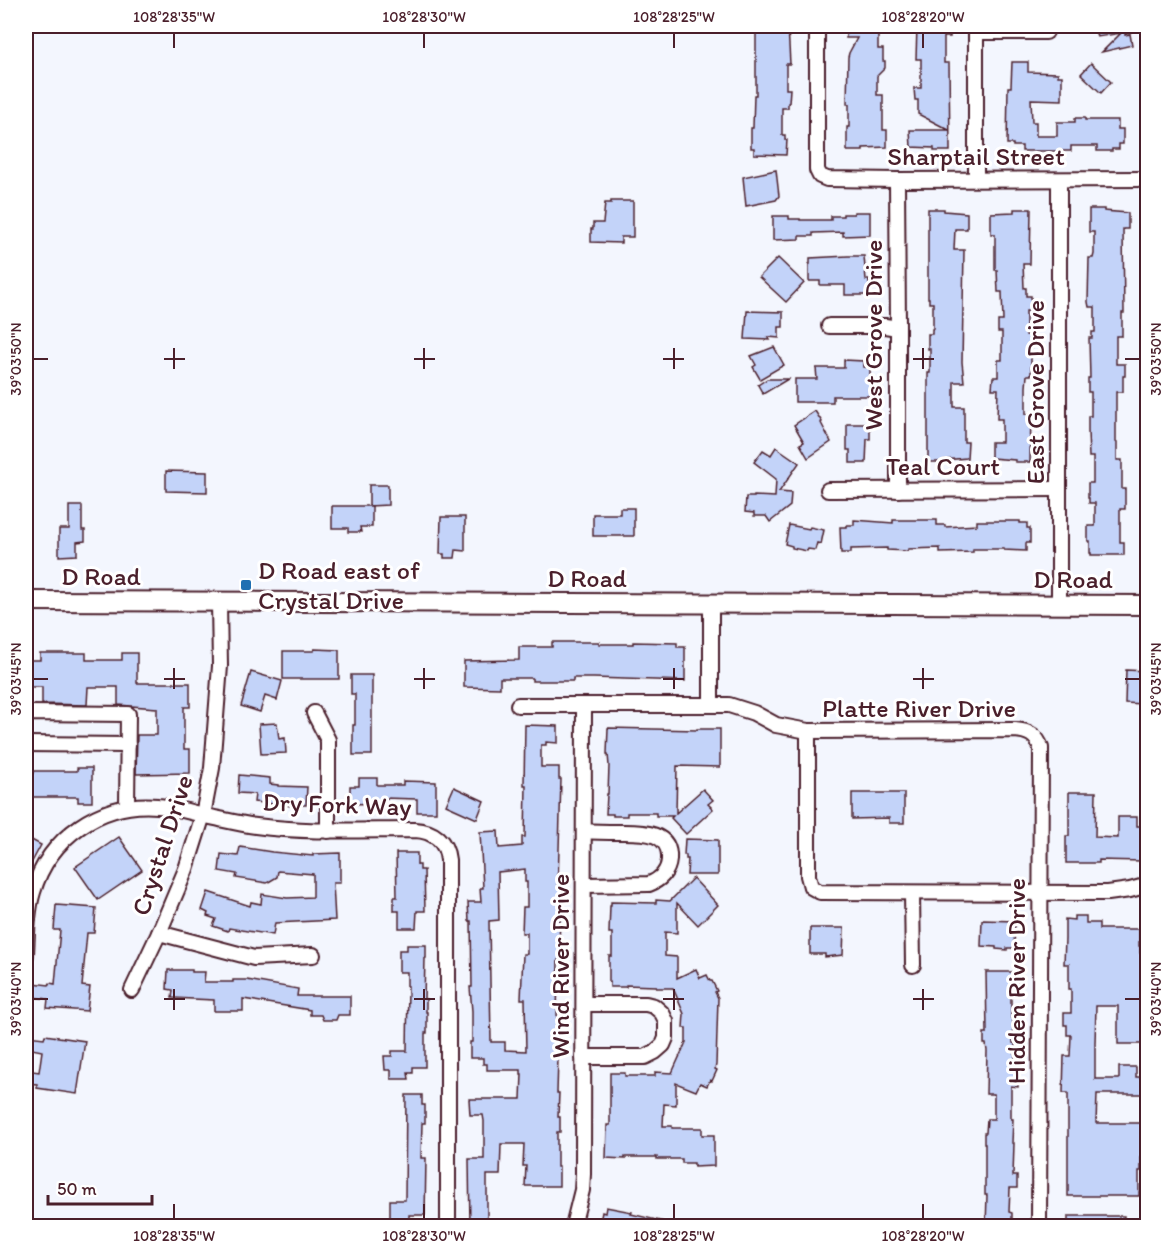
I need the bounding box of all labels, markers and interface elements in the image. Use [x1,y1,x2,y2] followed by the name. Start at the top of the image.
[133,8,215,26] text: 108°28'35"W
[382,8,466,26] text: 108°28'30"W
[633,8,715,26] text: 108°28'25"W
[881,8,965,26] text: 108°28'20"W
[887,140,1065,172] street label: Sharptail Street
[857,240,889,430] street label: West Grove Drive
[1019,300,1051,484] street label: East Grove Drive
[7,322,25,396] text: 39°03'50"N
[1147,322,1165,396] text: 39°03'50"N
[886,450,1000,482] street label: Teal Court
[258,554,420,616] place label: D Road east of Crystal Drive
[61,560,141,592] street label: D Road
[547,562,627,594] street label: D Road
[1033,563,1113,595] street label: D Road
[239,578,253,592] marker: D Road east of Crystal Drive
[7,642,25,716] text: 39°03'45"N
[1147,642,1165,716] text: 39°03'45"N
[822,692,1016,724] street label: Platte River Drive
[124,771,200,919] street label: Crystal Drive
[262,785,412,823] street label: Dry Fork Way
[544,874,576,1058] street label: Wind River Drive
[1000,878,1032,1084] street label: Hidden River Drive
[7,962,25,1036] text: 39°03'40"N
[1147,962,1165,1036] text: 39°03'40"N
[48,1168,152,1206] scale bar
[57,1178,97,1200] text: 50 m
[133,1227,215,1245] text: 108°28'35"W
[382,1227,466,1245] text: 108°28'30"W
[633,1227,715,1245] text: 108°28'25"W
[881,1227,965,1245] text: 108°28'20"W

